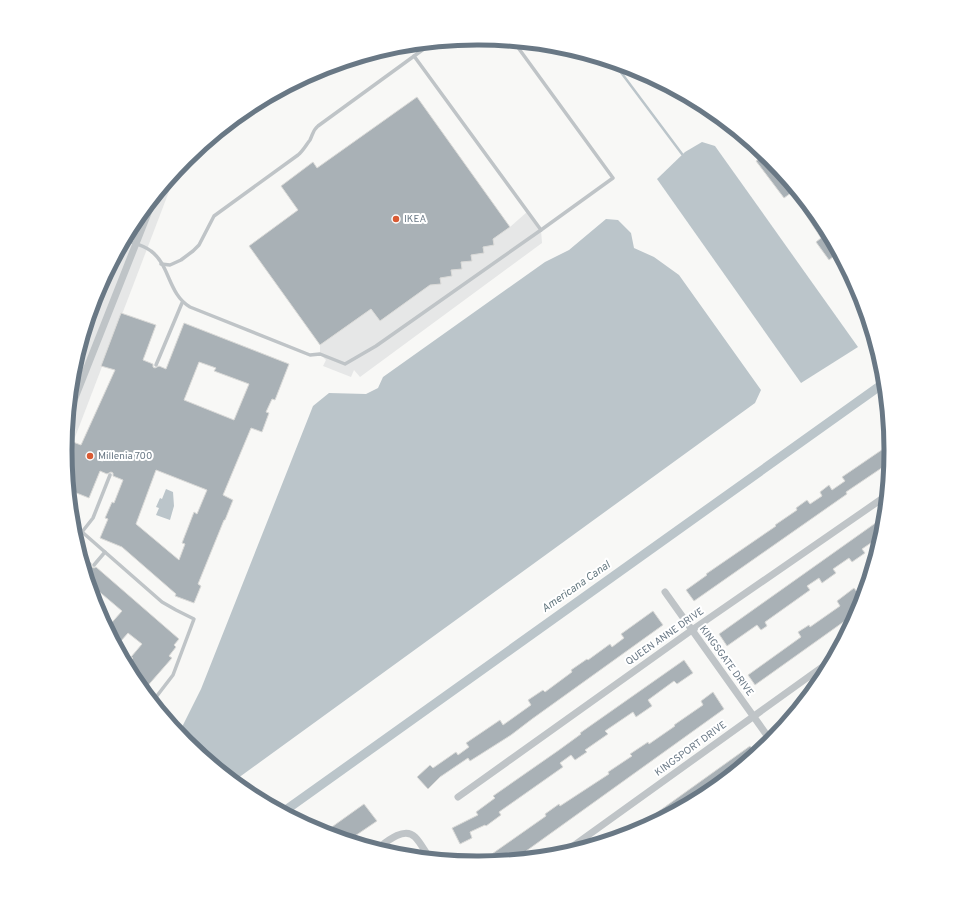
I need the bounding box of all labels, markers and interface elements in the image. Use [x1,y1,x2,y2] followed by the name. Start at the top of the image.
[404,213,426,226] place label: IKEA
[391,214,401,224] marker: IKEA
[98,450,152,463] place label: Millenia 700
[85,451,95,461] marker: Millenia 700
[539,557,614,616] water label: Americana Canal
[623,605,707,669] street label: QUEEN ANNE DRIVE
[696,623,756,699] street label: KINGSGATE DRIVE
[653,719,729,779] street label: KINGSPORT DRIVE

